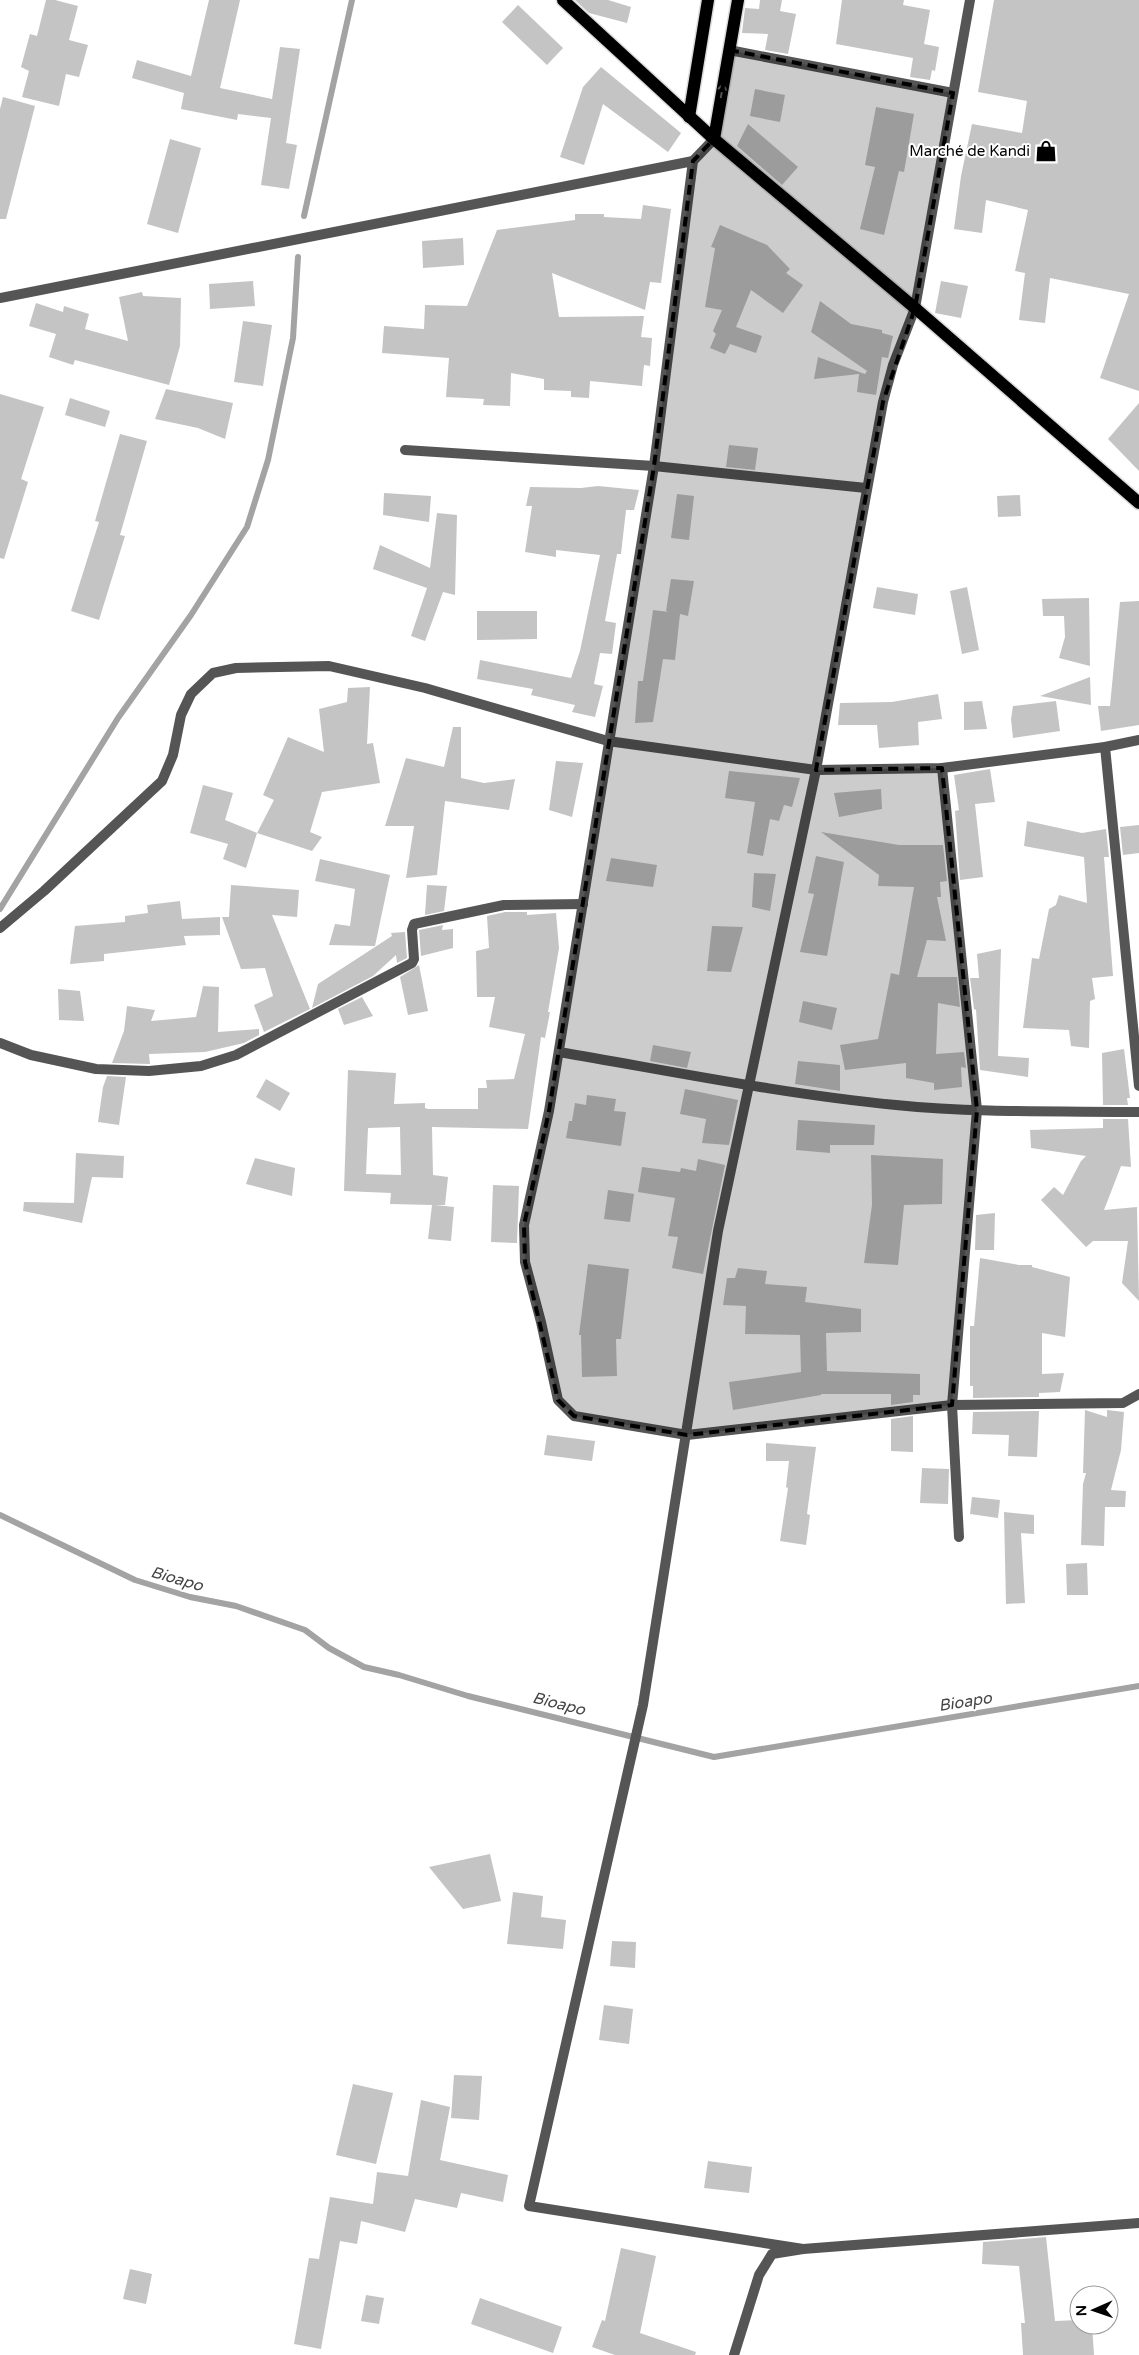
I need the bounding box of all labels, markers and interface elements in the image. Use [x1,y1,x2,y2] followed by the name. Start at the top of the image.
[718,84,728,100] one-way arrow
[1033,138,1059,164] shop icon: Marché de Kandi
[909,142,1030,160] place label: Marché de Kandi
[148,1562,206,1596] water label: Bioapo
[530,1688,588,1720] water label: Bioapo
[937,1688,994,1716] water label: Bioapo
[1069,2285,1119,2335] north arrow
[1073,2305,1090,2316] text: N

